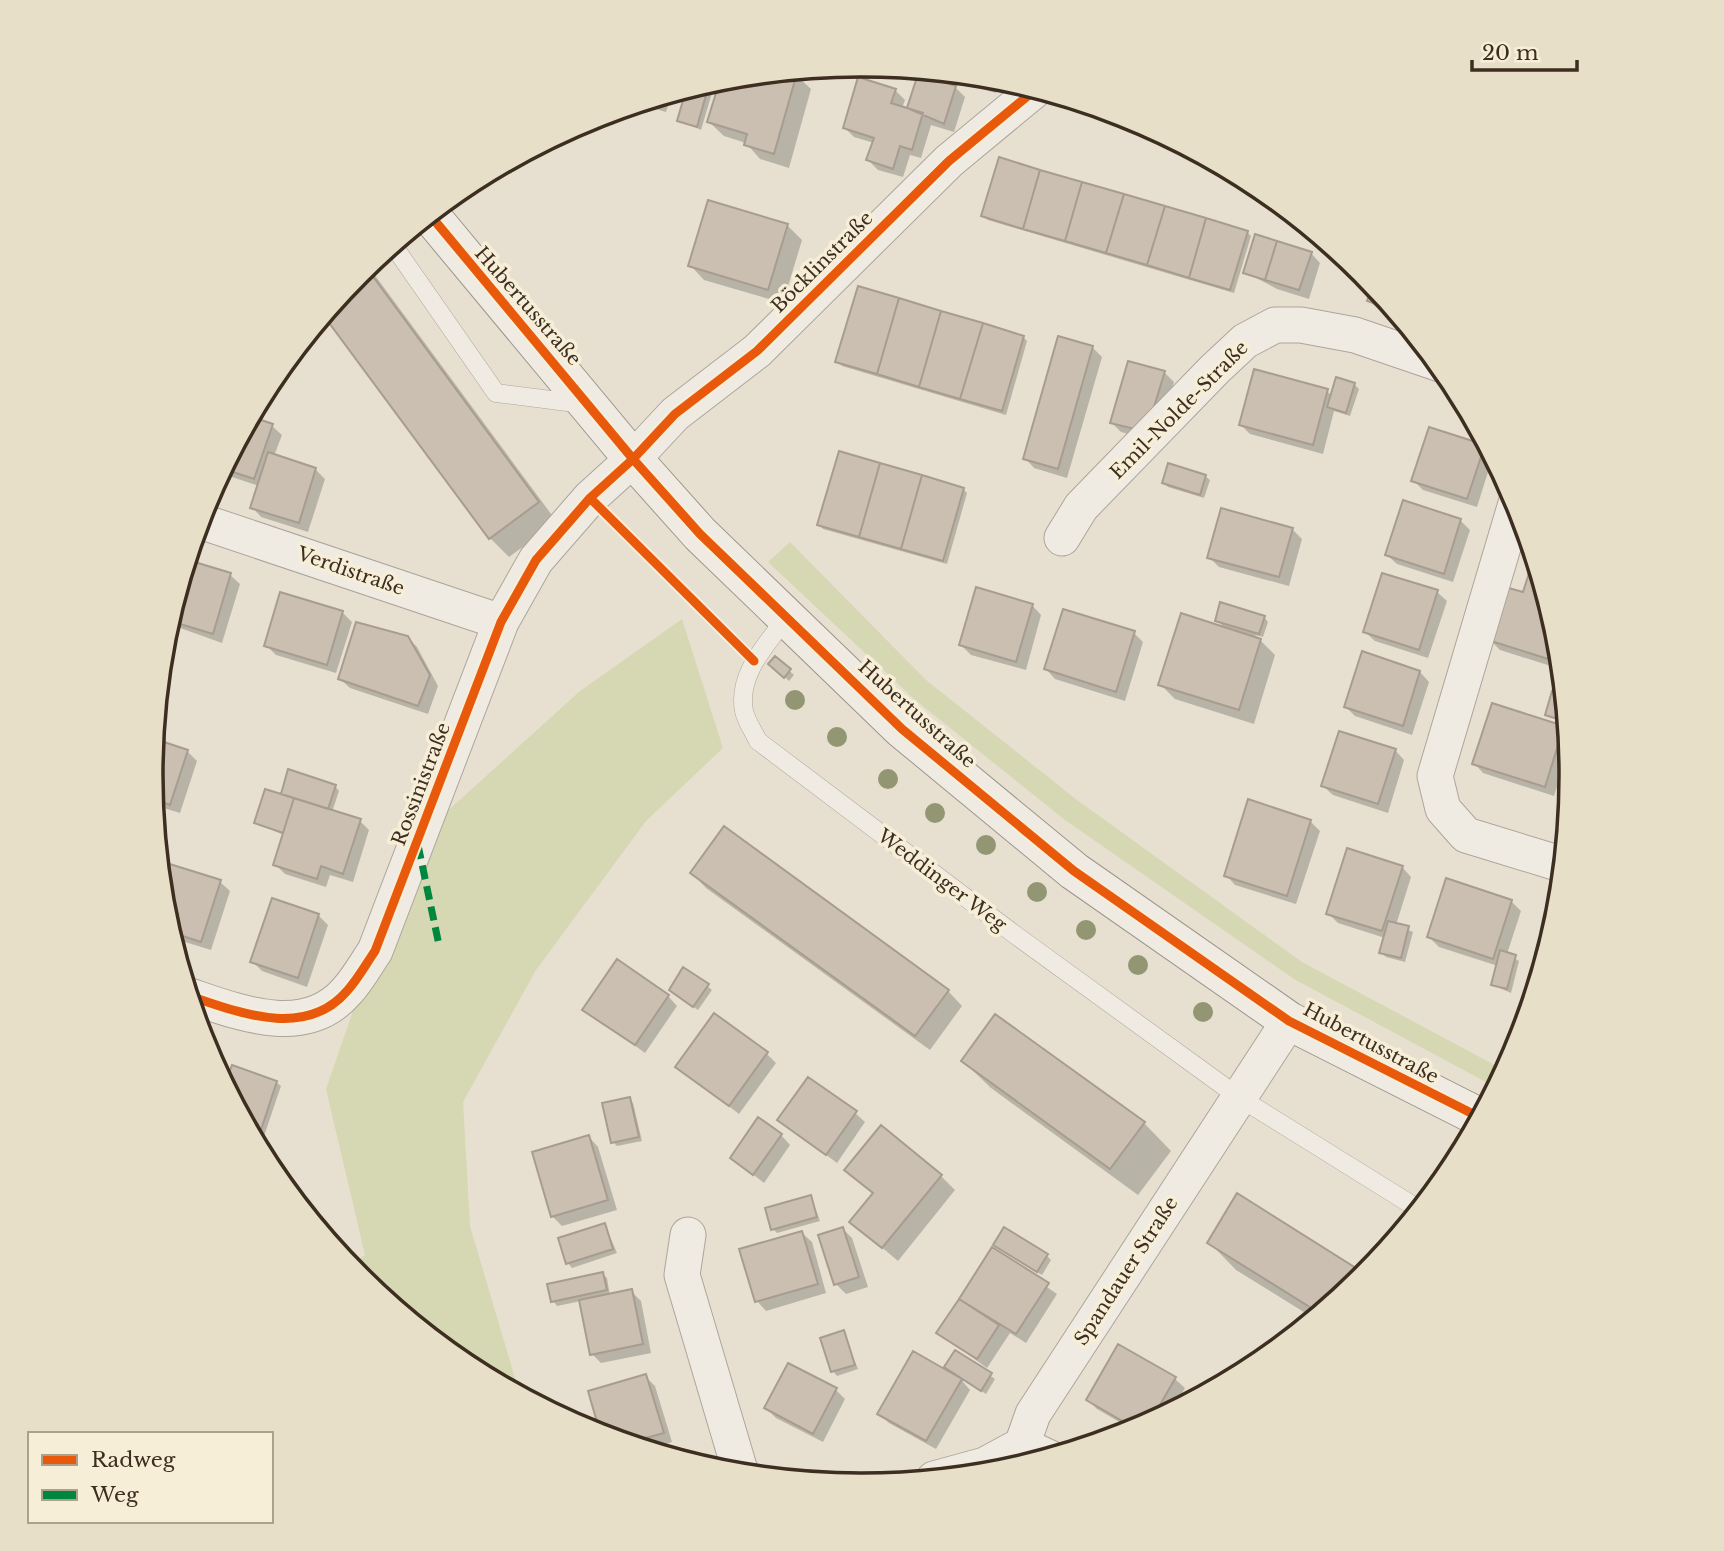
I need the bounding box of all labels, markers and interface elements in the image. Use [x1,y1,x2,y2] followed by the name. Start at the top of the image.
[1472,28,1577,72] scale bar
[1482,40,1539,66] text: 20 m
[767,207,877,317] street label: Böcklinstraße
[470,242,586,370] street label: Hubertusstraße
[1105,336,1253,484] street label: Emil-Nolde-Straße
[294,542,408,600] street label: Verdistraße
[854,655,980,773] street label: Hubertusstraße
[387,719,455,849] street label: Rossinistraße
[872,823,1012,936] street label: Weddinger Weg
[1299,998,1443,1088] street label: Hubertusstraße
[1069,1192,1183,1350] street label: Spandauer Straße
[28,1432,273,1523] legend
[91,1447,176,1473] text: Radweg
[90,1482,139,1508] text: Weg

